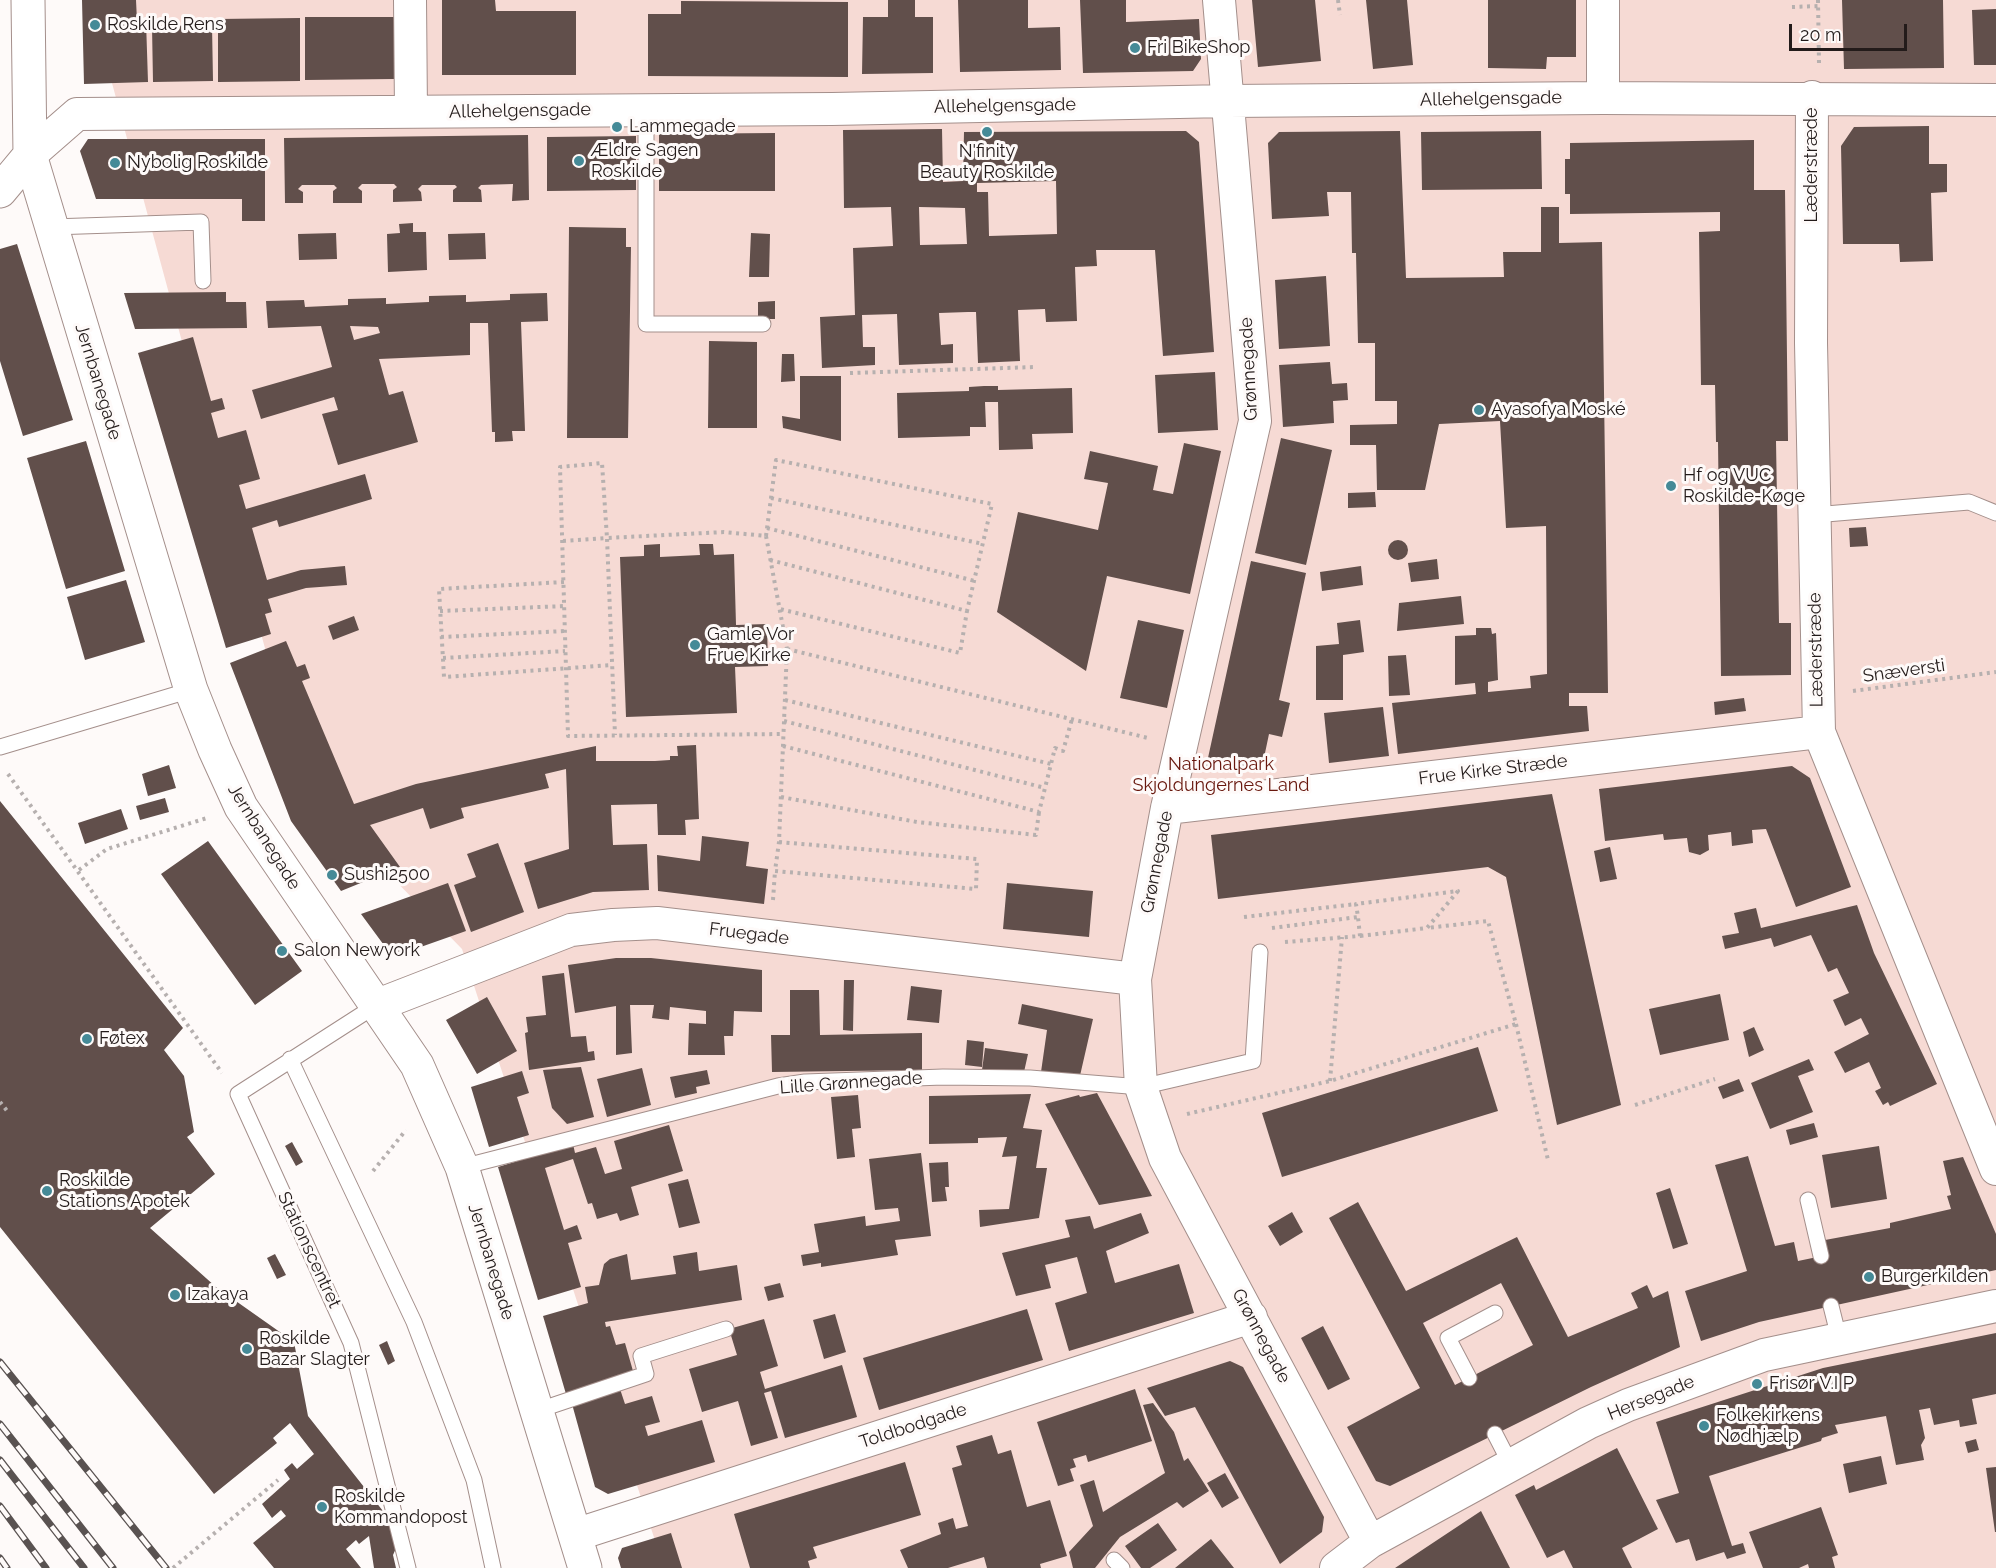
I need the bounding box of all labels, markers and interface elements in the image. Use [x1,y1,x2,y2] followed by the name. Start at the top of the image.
[1792,12,1910,50] scale bar
[107,14,224,36] place label: Roskilde Rens
[88,18,102,32] marker: Roskilde Rens
[1800,24,1842,45] text: 20 m
[1147,37,1250,59] place label: Fri BikeShop
[1128,41,1142,55] marker: Fri BikeShop
[1420,87,1562,111] street label: Allehelgensgade
[934,94,1076,118] street label: Allehelgensgade
[449,99,591,123] street label: Allehelgensgade
[1801,108,1823,222] street label: Læderstræde
[629,116,736,138] place label: Lammegade
[610,120,624,134] marker: Lammegade
[980,125,994,139] marker: N'finity Beauty Roskilde
[591,140,698,182] place label: Ældre Sagen Roskilde
[920,141,1054,184] place label: N'finity Beauty Roskilde
[127,152,268,174] place label: Nybolig Roskilde
[572,154,586,168] marker: Ældre Sagen Roskilde
[108,156,122,170] marker: Nybolig Roskilde
[1235,317,1263,421] street label: Grønnegade
[70,321,126,443] street label: Jernbanegade
[1491,399,1626,421] place label: Ayasofya Moské
[1472,403,1486,417] marker: Ayasofya Moské
[1683,465,1805,508] place label: Hf og VUC Roskilde-Køge
[1664,479,1678,493] marker: Hf og VUC Roskilde-Køge
[1804,592,1828,708] street label: Læderstræde
[707,624,794,666] place label: Gamle Vor Frue Kirke
[688,638,702,652] marker: Gamle Vor Frue Kirke
[1862,655,1946,687] street label: Snæversti
[1417,750,1569,790] street label: Frue Kirke Stræde
[1133,754,1309,796] park label: Nationalpark Skjoldungernes Land
[223,780,305,894] street label: Jernbanegade
[1136,809,1178,915] street label: Grønnegade
[344,864,430,886] place label: Sushi2500
[325,868,339,882] marker: Sushi2500
[708,918,790,950] street label: Fruegade
[294,940,420,962] place label: Salon Newyork
[275,944,289,958] marker: Salon Newyork
[99,1028,145,1050] place label: Føtex
[80,1032,94,1046] marker: Føtex
[779,1067,923,1099] street label: Lille Grønnegade
[59,1170,190,1212] place label: Roskilde Stations Apotek
[40,1184,54,1198] marker: Roskilde Stations Apotek
[273,1188,345,1312] street label: Stationscentret
[463,1201,519,1323] street label: Jernbanegade
[1881,1266,1988,1288] place label: Burgerkilden
[1862,1270,1876,1284] marker: Burgerkilden
[187,1284,248,1306] place label: Izakaya
[1227,1285,1295,1387] street label: Grønnegade
[168,1288,182,1302] marker: Izakaya
[259,1328,370,1370] place label: Roskilde Bazar Slagter
[240,1342,254,1356] marker: Roskilde Bazar Slagter
[1604,1371,1698,1425] street label: Hersegade
[1769,1373,1854,1395] place label: Frisør V.I P
[1750,1377,1764,1391] marker: Frisør V.I P
[857,1399,969,1453] street label: Toldbodgade
[1716,1405,1820,1448] place label: Folkekirkens Nødhjælp
[1697,1419,1711,1433] marker: Folkekirkens Nødhjælp
[334,1486,468,1528] place label: Roskilde Kommandopost
[315,1500,329,1514] marker: Roskilde Kommandopost

